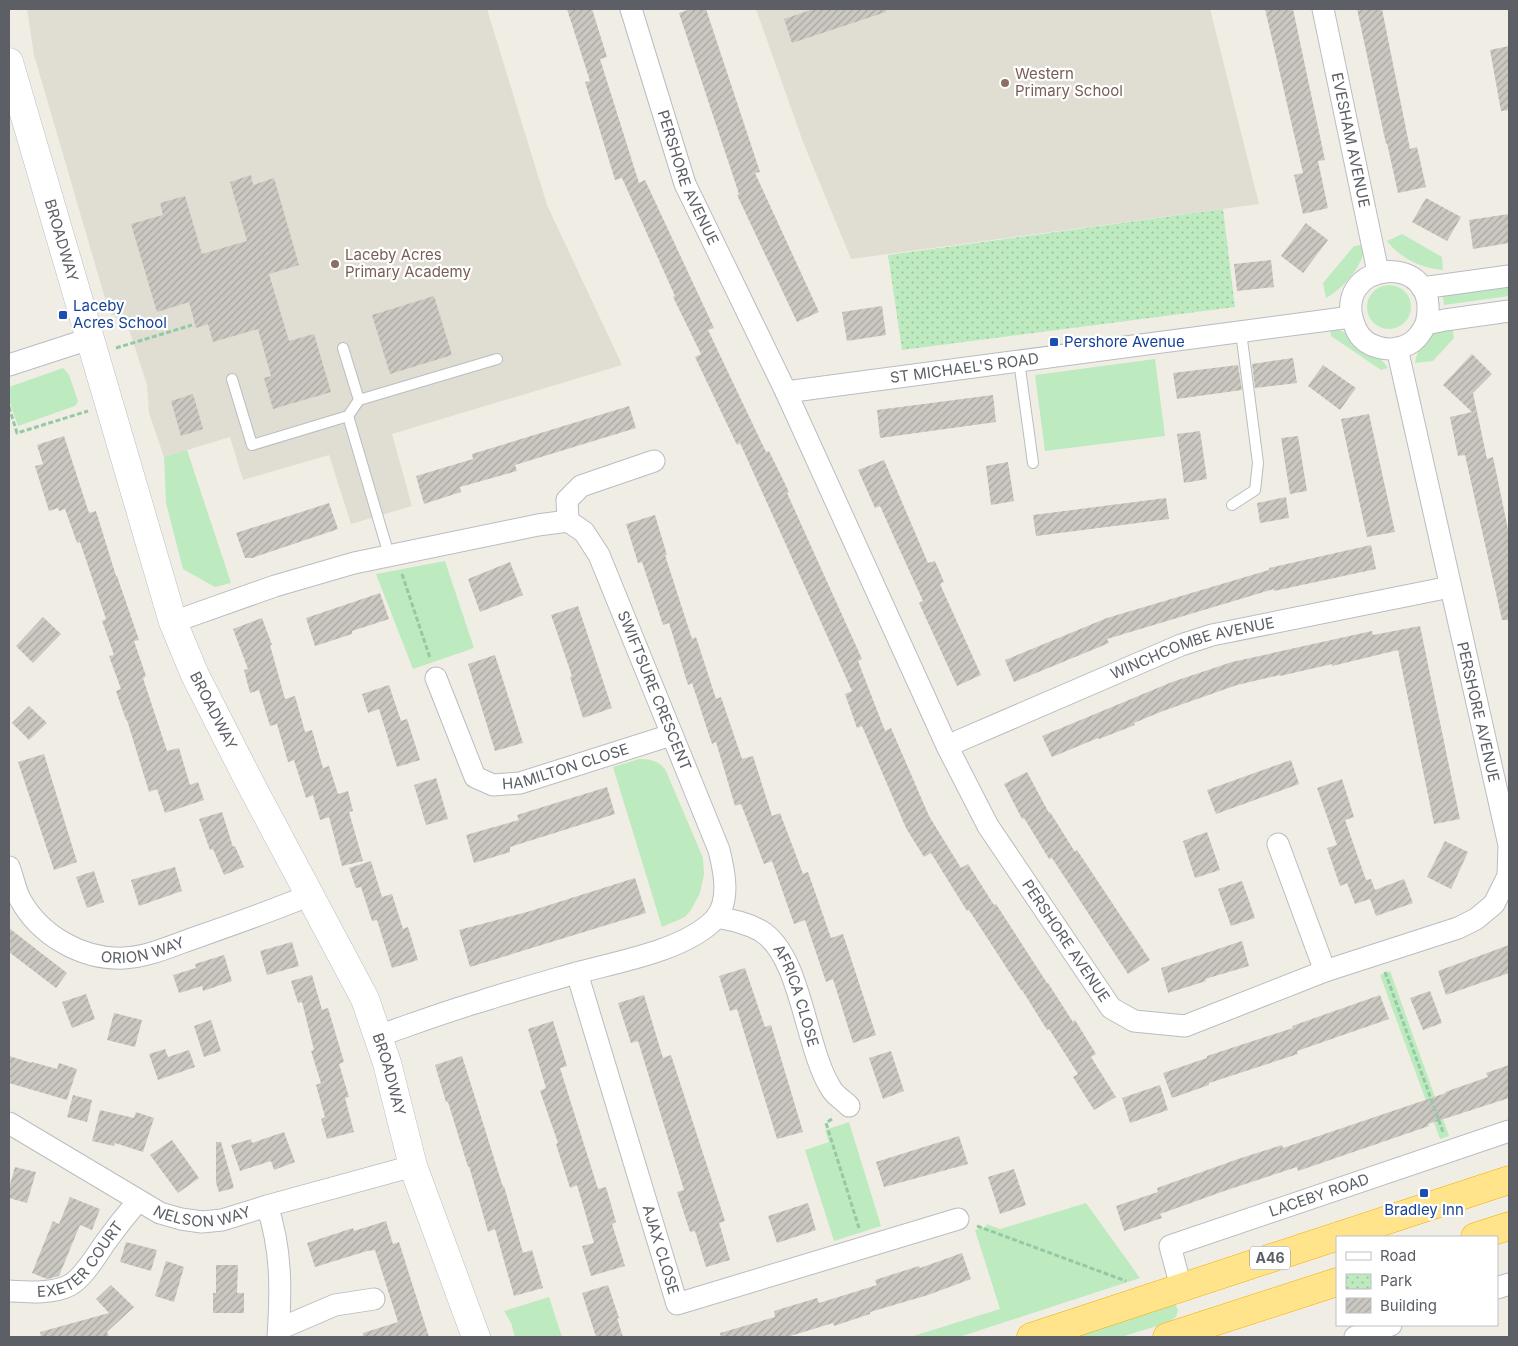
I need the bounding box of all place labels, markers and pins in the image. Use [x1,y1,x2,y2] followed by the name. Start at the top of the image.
[1015,64,1123,100] place label: Western Primary School
[999,77,1011,89] marker: Western Primary School
[345,245,472,281] place label: Laceby Acres Primary Academy
[329,258,341,270] marker: Laceby Acres Primary Academy
[73,296,167,332] place label: Laceby Acres School
[57,309,69,321] marker: Laceby Acres School
[1064,332,1185,351] place label: Pershore Avenue
[1048,336,1060,348] marker: Pershore Avenue
[1418,1187,1430,1199] marker: Bradley Inn
[1384,1200,1464,1219] place label: Bradley Inn

